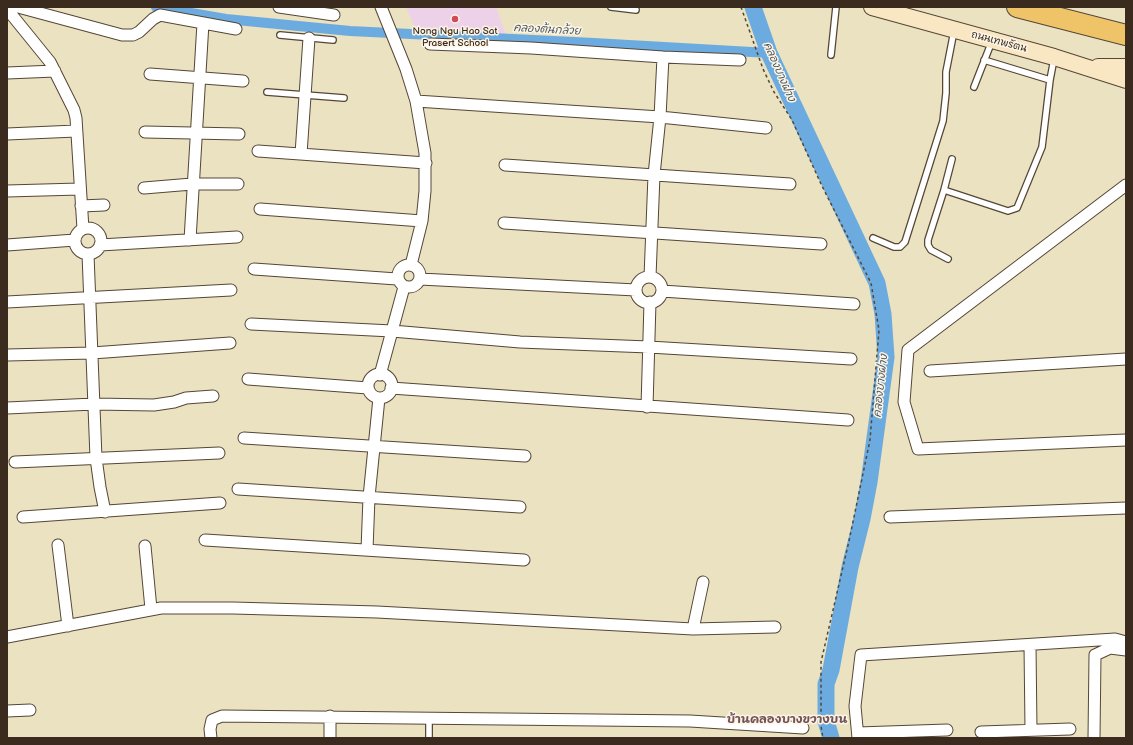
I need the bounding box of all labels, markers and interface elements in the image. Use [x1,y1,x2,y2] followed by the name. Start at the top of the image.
[450,14,460,24] marker: Nong Ngu Hao Sat Prasert School
[513,22,581,38] water label: คลองต้นกล้วย
[413,25,497,48] place label: Nong Ngu Hao Sat Prasert School
[970,29,1028,55] street label: ถนนเทพรัตน
[760,40,798,104] water label: คลองบางฝาง
[871,354,891,418] water label: คลองบางฝาง
[727,713,847,727] district label: บ้านคลองบางขวางบน

